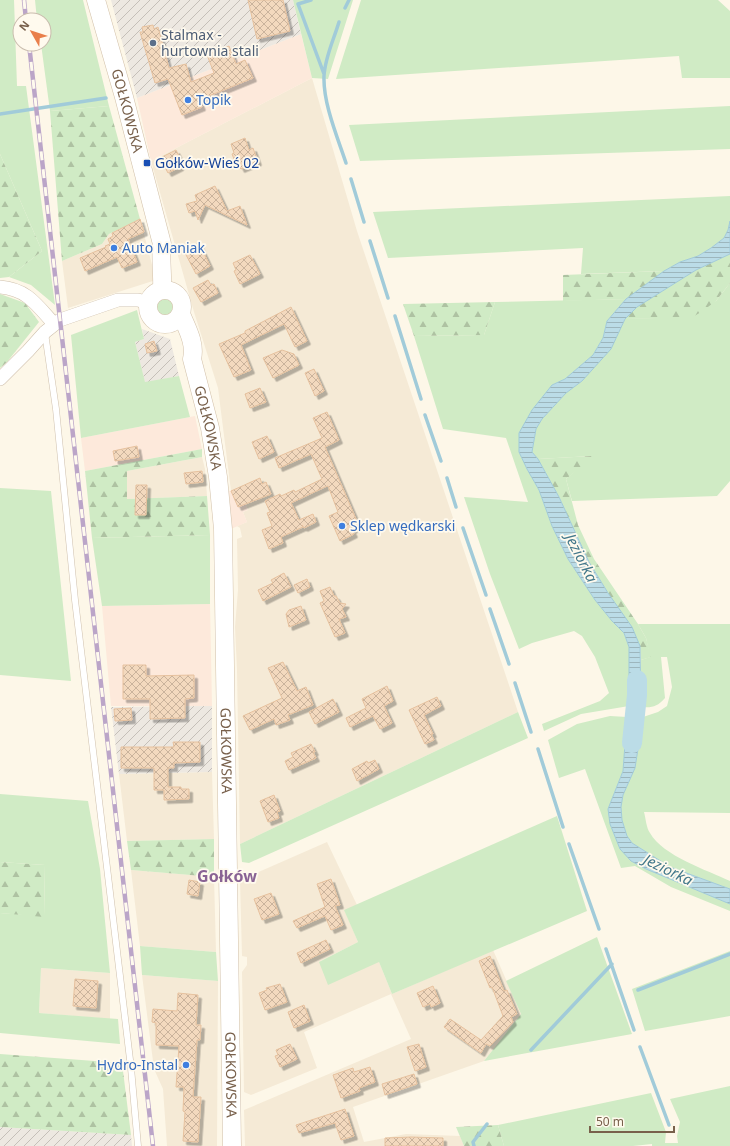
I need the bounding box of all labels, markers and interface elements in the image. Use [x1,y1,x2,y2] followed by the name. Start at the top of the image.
[12,12,52,52] north arrow
[15,17,32,34] text: N
[161,25,259,60] place label: Stalmax - hurtownia stali
[148,38,158,48] marker: Stalmax - hurtownia stali
[107,66,148,155] street label: GOŁKOWSKA
[196,90,231,109] place label: Topik
[183,95,193,105] marker: Topik
[155,153,259,172] place label: Gołków-Wieś 02
[142,158,152,168] marker: Gołków-Wieś 02
[122,238,205,257] place label: Auto Maniak
[109,243,119,253] marker: Auto Maniak
[190,383,227,471] street label: GOŁKOWSKA
[350,516,455,535] place label: Sklep wędkarski
[337,521,347,531] marker: Sklep wędkarski
[560,527,603,586] water label: Jeziorka
[217,707,237,794] street label: GOŁKOWSKA
[638,847,697,890] water label: Jeziorka
[197,865,257,887] district label: Gołków
[221,1031,242,1118] street label: GOŁKOWSKA
[97,1055,178,1074] place label: Hydro-Instal
[181,1060,191,1070] marker: Hydro-Instal
[590,1108,674,1134] scale bar
[596,1113,624,1130] text: 50 m

